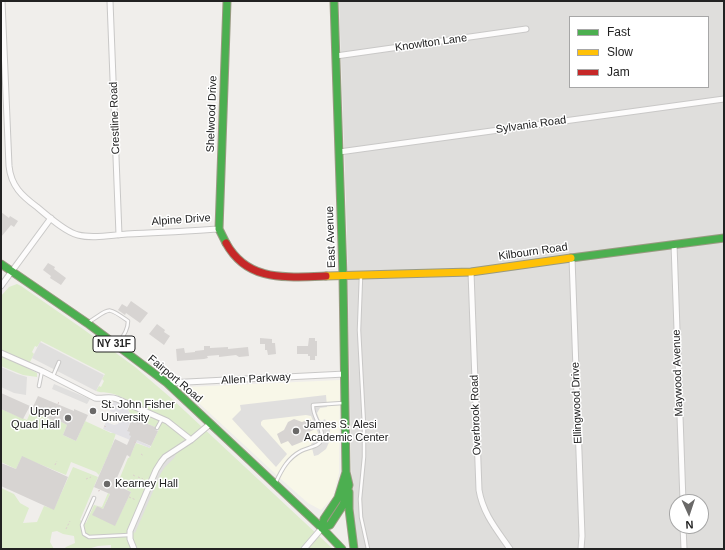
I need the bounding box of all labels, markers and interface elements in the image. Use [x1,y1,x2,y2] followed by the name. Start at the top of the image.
[569,16,709,88] legend
[607,25,630,39] text: Fast
[394,31,468,55] street label: Knowlton Lane
[607,45,633,59] text: Slow
[607,65,630,79] text: Jam
[204,75,220,153] street label: Shelwood Drive
[107,81,123,155] street label: Crestline Road
[495,114,567,136] street label: Sylvania Road
[323,206,339,268] street label: East Avenue
[151,211,211,229] street label: Alpine Drive
[498,241,568,263] street label: Kilbourn Road
[670,329,686,417] street label: Maywood Avenue
[93,336,135,352] road number: NY 31F
[145,352,205,406] street label: Fairport Road
[569,362,585,444] street label: Ellingwood Drive
[221,371,291,387] street label: Allen Parkway
[468,374,484,456] street label: Overbrook Road
[101,398,175,424] place label: St. John Fisher University
[11,405,60,431] place label: Upper Quad Hall
[88,406,98,416] marker: St. John Fisher University
[63,413,73,423] marker: Upper Quad Hall
[304,418,388,444] place label: James S. Alesi Academic Center
[291,426,301,436] marker: James S. Alesi Academic Center
[115,477,178,491] place label: Kearney Hall
[102,479,112,489] marker: Kearney Hall
[669,494,709,534] north arrow
[685,519,694,531] text: N

